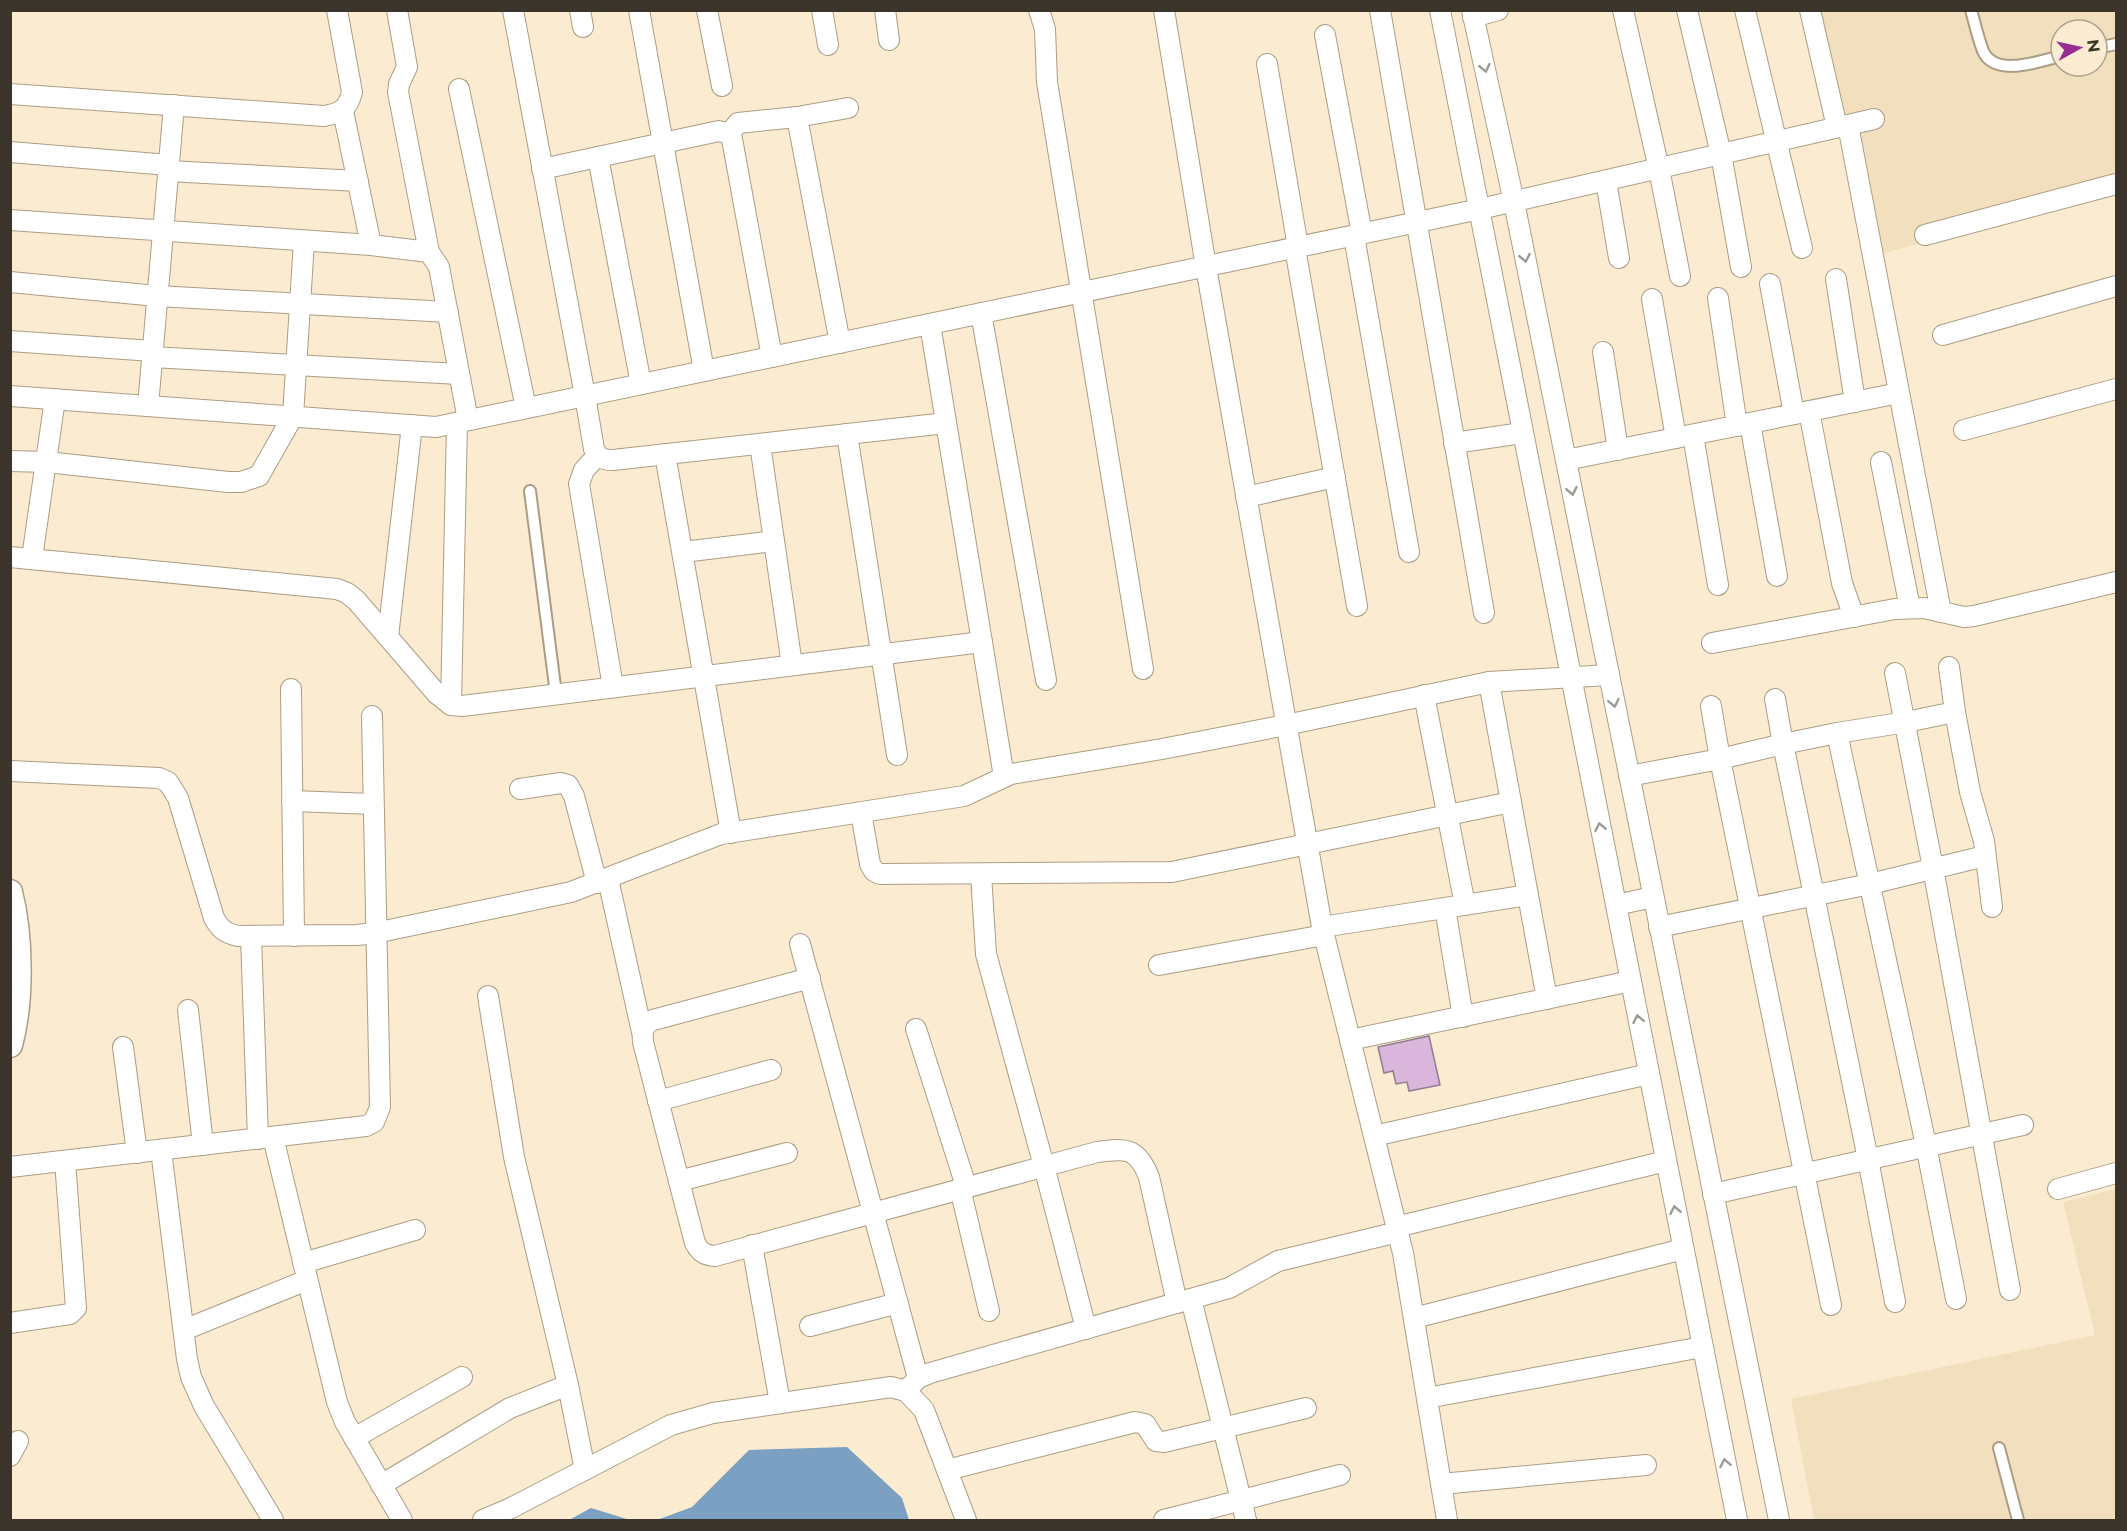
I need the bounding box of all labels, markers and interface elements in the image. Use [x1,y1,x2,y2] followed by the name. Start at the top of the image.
[2049,18,2109,78] north arrow
[2083,38,2104,54] text: N
[1477,62,1490,72] one-way arrow
[1518,253,1531,263] one-way arrow
[1565,485,1578,495] one-way arrow
[1607,697,1620,707] one-way arrow
[1594,823,1607,833] one-way arrow
[1632,1014,1645,1024] one-way arrow
[1669,1205,1682,1215] one-way arrow
[1719,1458,1732,1468] one-way arrow

